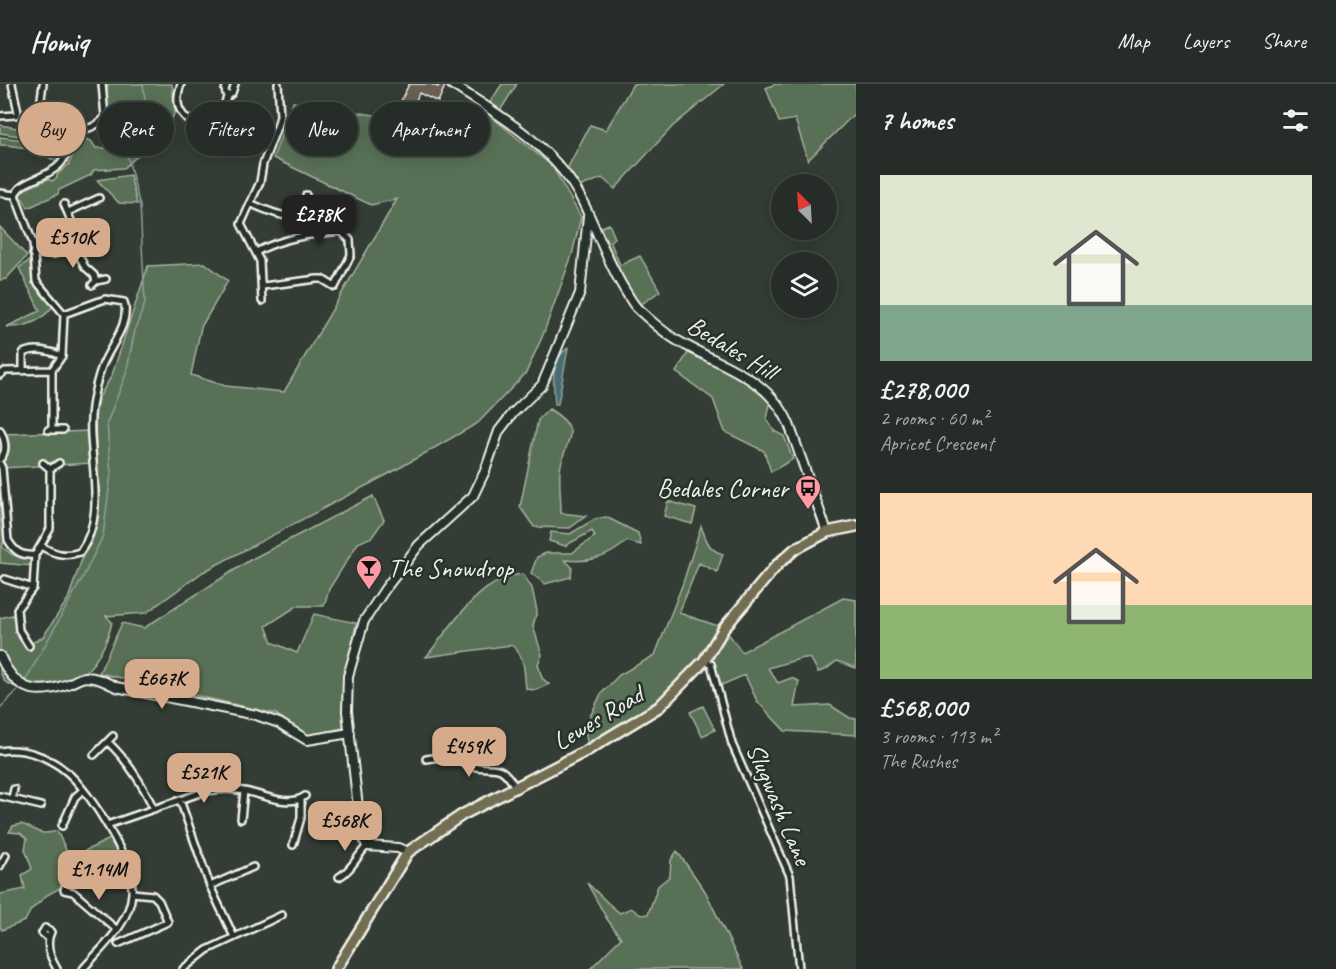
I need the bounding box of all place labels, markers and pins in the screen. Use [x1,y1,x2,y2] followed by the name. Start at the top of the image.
[277,195,361,246] pin: £278K
[31,218,115,269] pin: £510K
[657,472,791,505] place label: Bedales Corner
[793,473,823,511] bus stop icon: Bedales Corner
[388,552,515,585] place label: The Snowdrop
[354,553,384,591] bar icon: The Snowdrop
[120,659,204,710] pin: £667K
[427,727,511,778] pin: £459K
[162,753,246,804] pin: £521K
[303,801,387,852] pin: £568K
[50,850,148,901] pin: £1.14M

